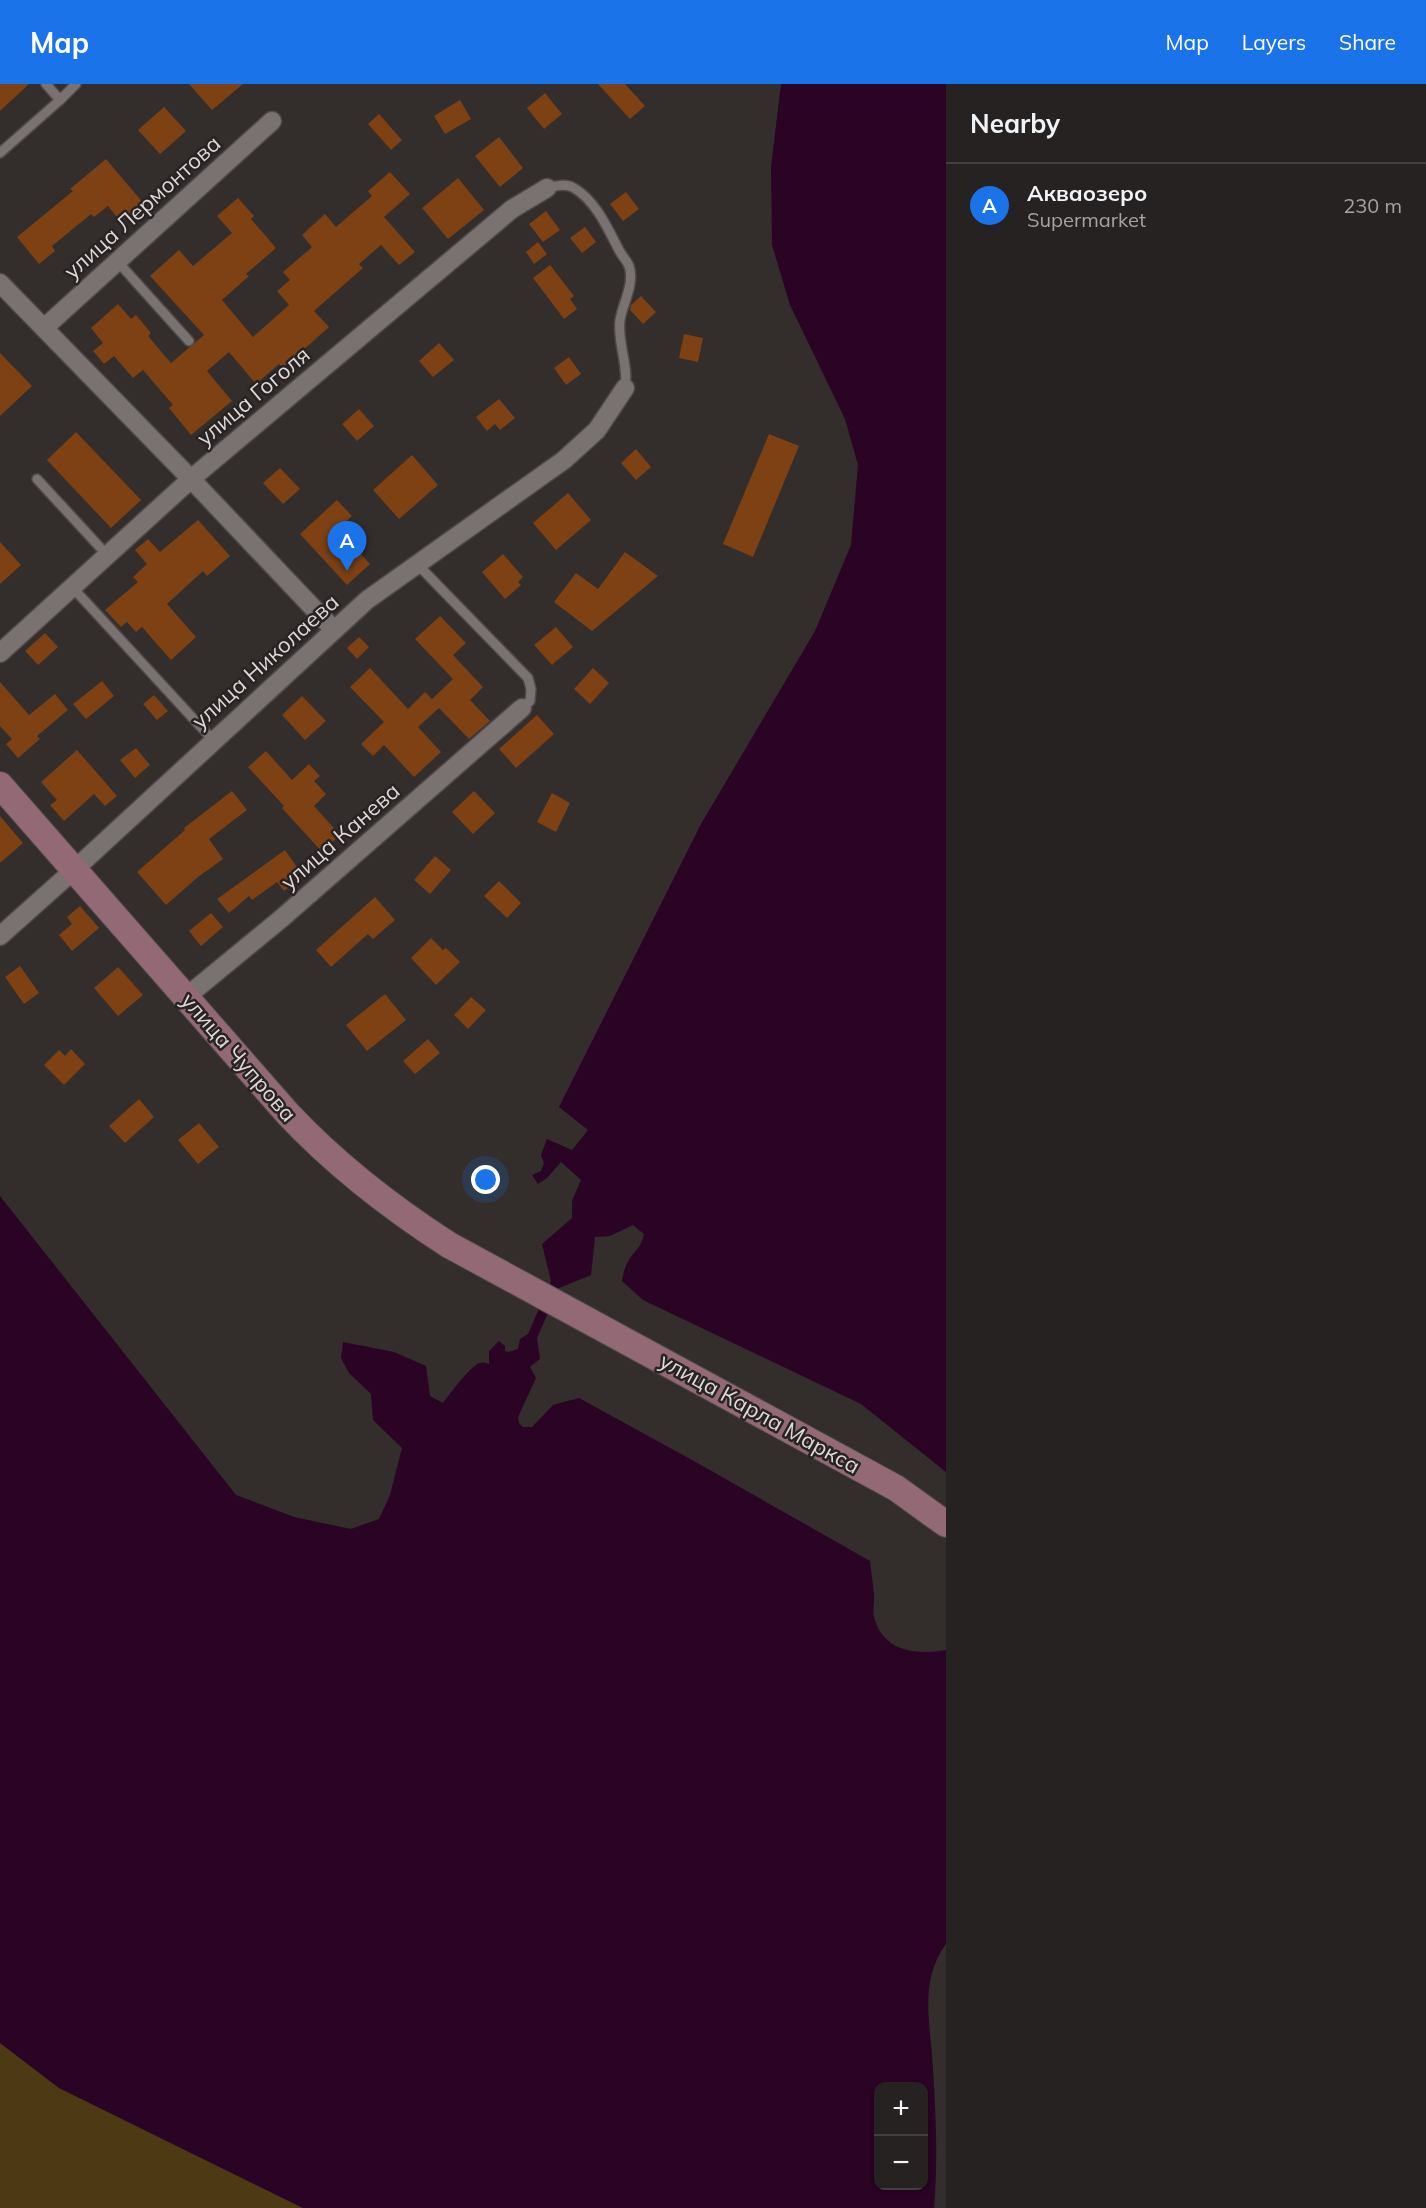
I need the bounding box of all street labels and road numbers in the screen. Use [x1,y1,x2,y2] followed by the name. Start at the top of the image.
[58,129,226,285] street label: улица Лермонтова
[191,340,315,452] street label: улица Гоголя
[186,588,344,734] street label: улица Николаева
[275,777,405,895] street label: улица Канева
[175,987,303,1127] street label: улица Чупрова
[655,1346,865,1480] street label: улица Карла Маркса

